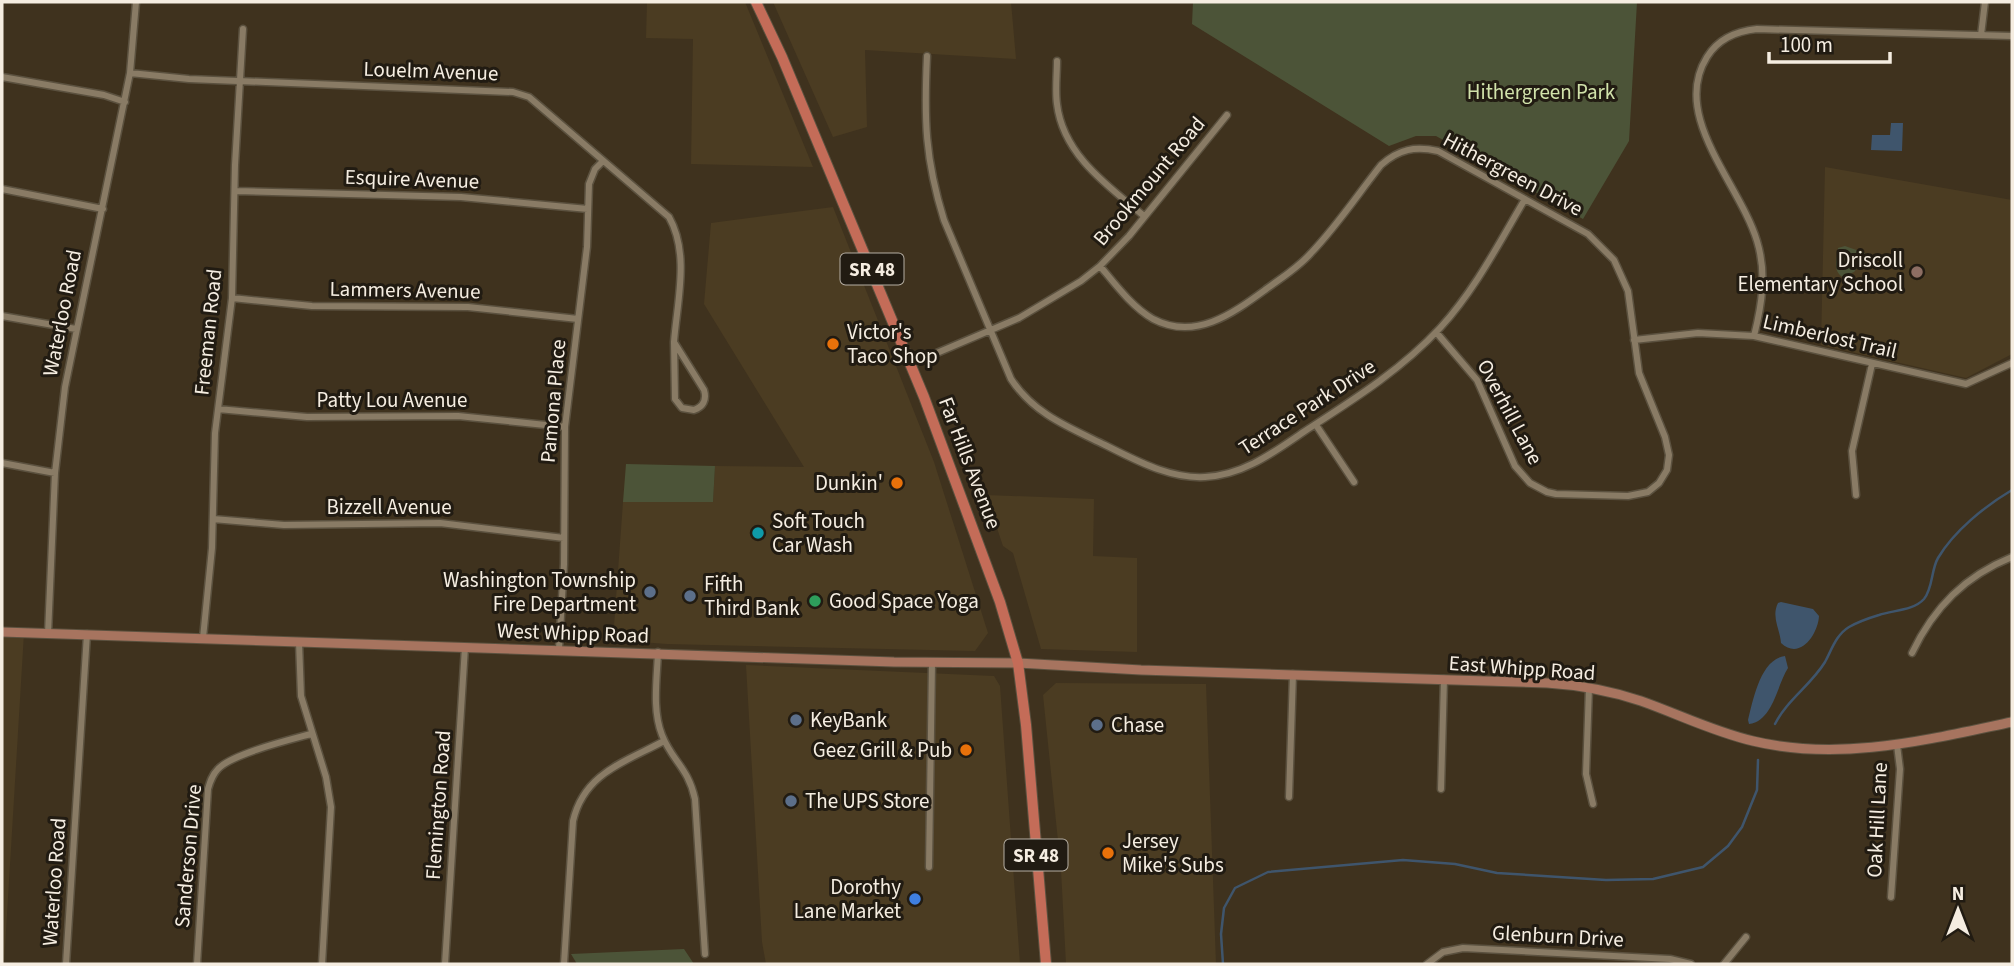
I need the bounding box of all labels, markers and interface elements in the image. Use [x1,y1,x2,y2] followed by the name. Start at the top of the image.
[1769,21,1890,65] scale bar
[1780,30,1833,60] text: 100 m
[363,54,499,88] street label: Louelm Avenue
[1467,77,1616,107] park label: Hithergreen Park
[1086,110,1212,252] street label: Brookmount Road
[1438,124,1588,224] street label: Hithergreen Drive
[344,162,480,196] street label: Esquire Avenue
[1737,245,1903,299] place label: Driscoll Elementary School
[35,247,89,379] street label: Waterloo Road
[840,254,903,284] road number: SR 48
[1909,264,1925,280] marker: Driscoll Elementary School
[186,267,230,397] street label: Freeman Road
[329,274,481,306] street label: Lammers Avenue
[1760,306,1900,366] street label: Limberlost Trail
[847,317,938,371] place label: Victor's Taco Shop
[825,336,841,352] marker: Victor's Taco Shop
[533,338,573,464] street label: Pamona Place
[1233,351,1381,463] street label: Terrace Park Drive
[1470,354,1550,470] street label: Overhill Lane
[317,385,467,415] street label: Patty Lou Avenue
[931,393,1009,533] street label: Far Hills Avenue
[815,468,883,498] place label: Dunkin'
[889,475,905,491] marker: Dunkin'
[326,492,452,522] street label: Bizzell Avenue
[772,506,865,560] place label: Soft Touch Car Wash
[750,525,766,541] marker: Soft Touch Car Wash
[443,565,636,619] place label: Washington Township Fire Department
[704,569,800,623] place label: Fifth Third Bank
[642,584,658,600] marker: Washington Township Fire Department
[829,586,979,616] place label: Good Space Yoga
[682,588,698,604] marker: Fifth Third Bank
[807,593,823,609] marker: Good Space Yoga
[496,615,650,651] street label: West Whipp Road
[1448,648,1596,688] street label: East Whipp Road
[810,705,888,735] place label: KeyBank
[1111,710,1164,740] place label: Chase
[788,712,804,728] marker: KeyBank
[1089,717,1105,733] marker: Chase
[418,729,458,881] street label: Flemington Road
[813,735,952,765] place label: Geez Grill & Pub
[958,742,974,758] marker: Geez Grill & Pub
[1859,761,1895,879] street label: Oak Hill Lane
[167,783,209,929] street label: Sanderson Drive
[805,786,929,816] place label: The UPS Store
[783,793,799,809] marker: The UPS Store
[35,817,73,947] street label: Waterloo Road
[1122,826,1224,880] place label: Jersey Mike's Subs
[1004,840,1068,870] road number: SR 48
[1100,845,1116,861] marker: Jersey Mike's Subs
[794,872,901,926] place label: Dorothy Lane Market
[1923,875,1993,945] north arrow
[1952,881,1964,908] text: N
[907,891,923,907] marker: Dorothy Lane Market
[1491,918,1625,954] street label: Glenburn Drive

